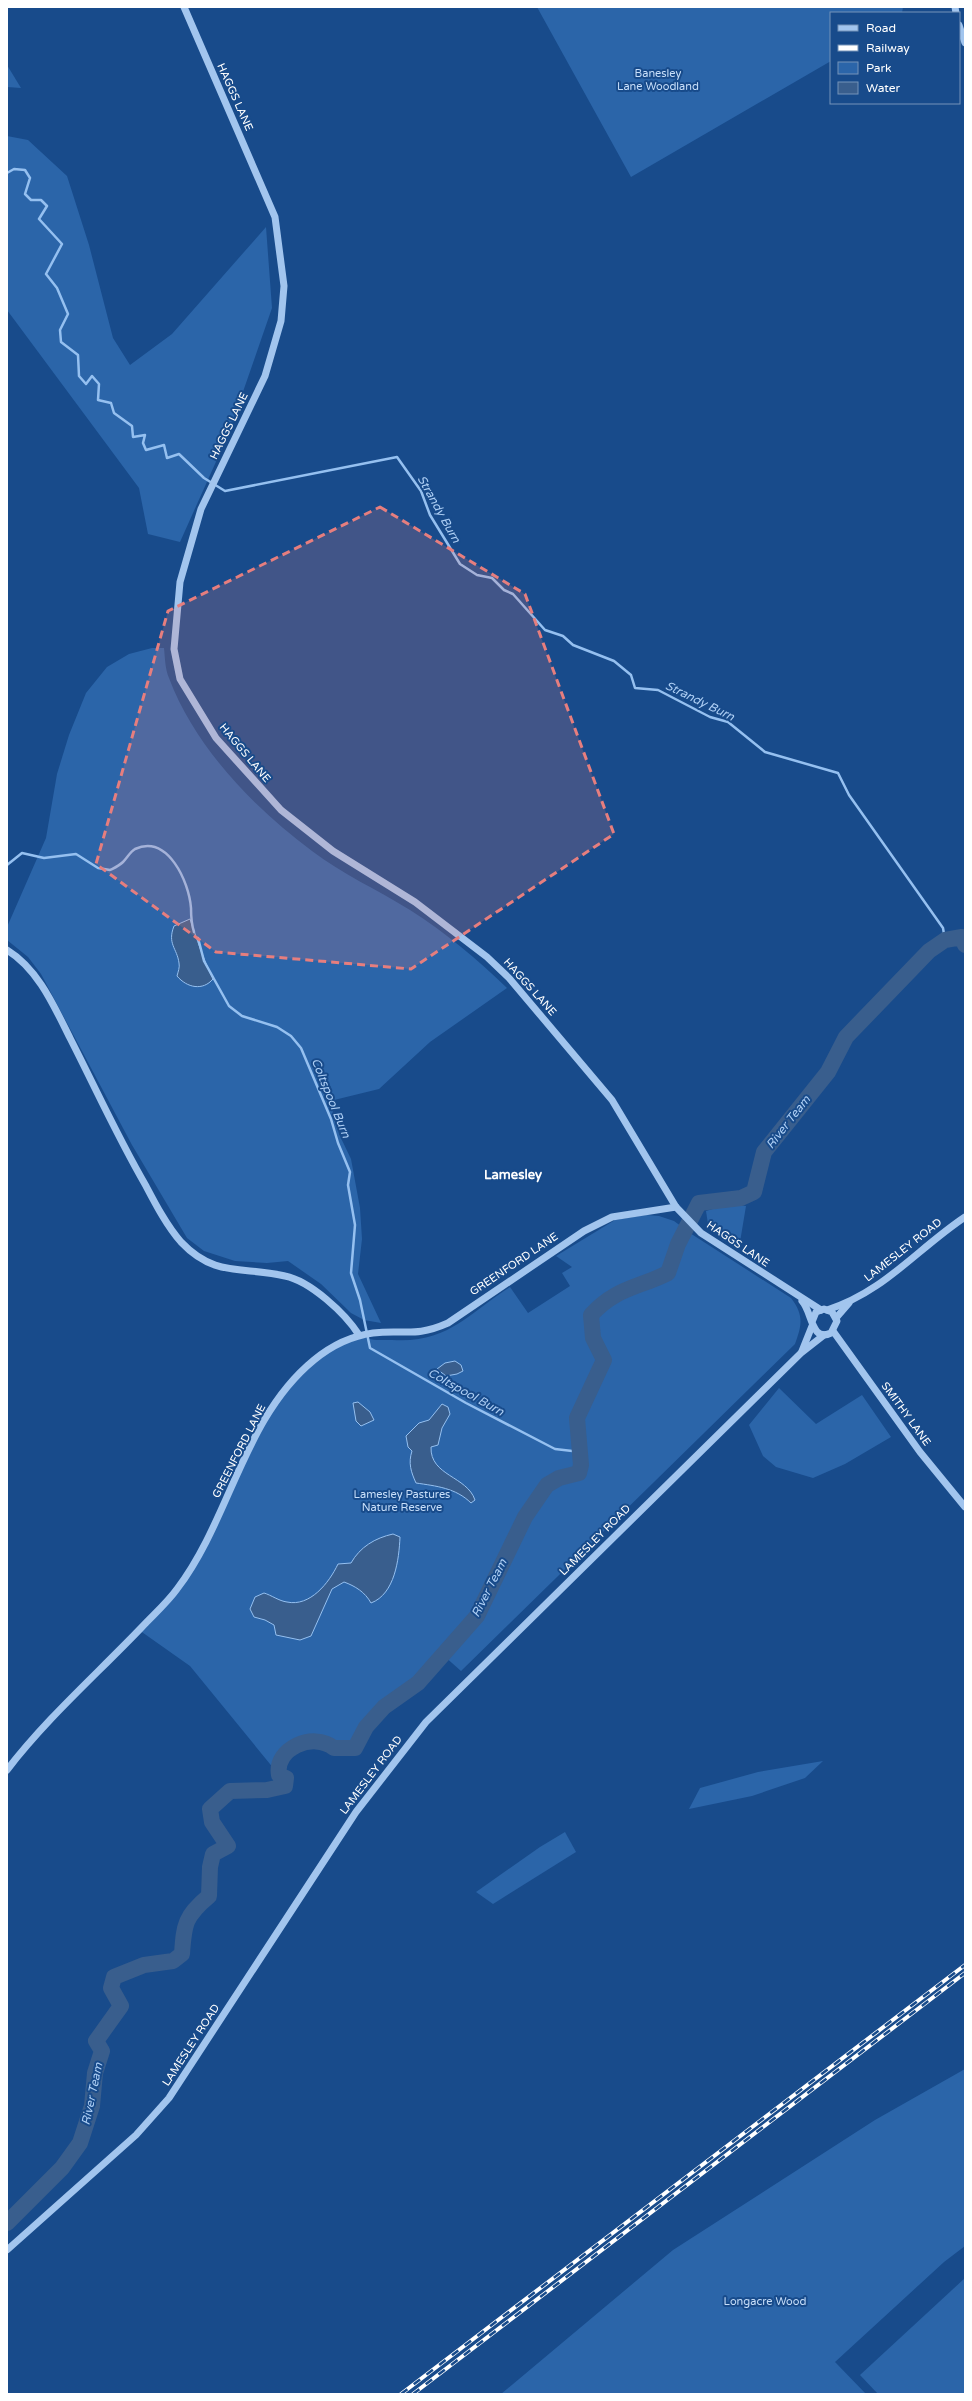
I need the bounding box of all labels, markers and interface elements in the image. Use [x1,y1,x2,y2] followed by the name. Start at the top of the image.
[830,12,960,104] legend
[866,21,896,35] text: Road
[866,41,910,55] text: Railway
[214,61,256,133] street label: HAGGS LANE
[866,61,892,75] text: Park
[617,67,699,93] park label: Banesley Lane Woodland
[866,81,901,95] text: Water
[207,390,251,462] street label: HAGGS LANE
[415,473,464,546] water label: Strandy Burn
[663,678,737,724] water label: Strandy Burn
[217,721,273,785] street label: HAGGS LANE
[501,956,559,1018] street label: HAGGS LANE
[309,1056,354,1140] water label: Coltspool Burn
[763,1092,814,1151] water label: River Team
[484,1167,542,1183] district label: Lamesley
[862,1216,944,1284] street label: LAMESLEY ROAD
[704,1218,772,1270] street label: HAGGS LANE
[467,1230,561,1298] street label: GREENFORD LANE
[426,1365,507,1419] water label: Coltspool Burn
[879,1380,933,1448] street label: SMITHY LANE
[210,1402,268,1500] street label: GREENFORD LANE
[354,1488,450,1514] park label: Lamesley Pastures Nature Reserve
[557,1502,633,1578] street label: LAMESLEY ROAD
[468,1556,510,1619] water label: River Team
[337,1733,405,1817] street label: LAMESLEY ROAD
[160,2002,222,2088] street label: LAMESLEY ROAD
[79,2061,106,2126] water label: River Team
[724,2295,806,2308] park label: Longacre Wood

